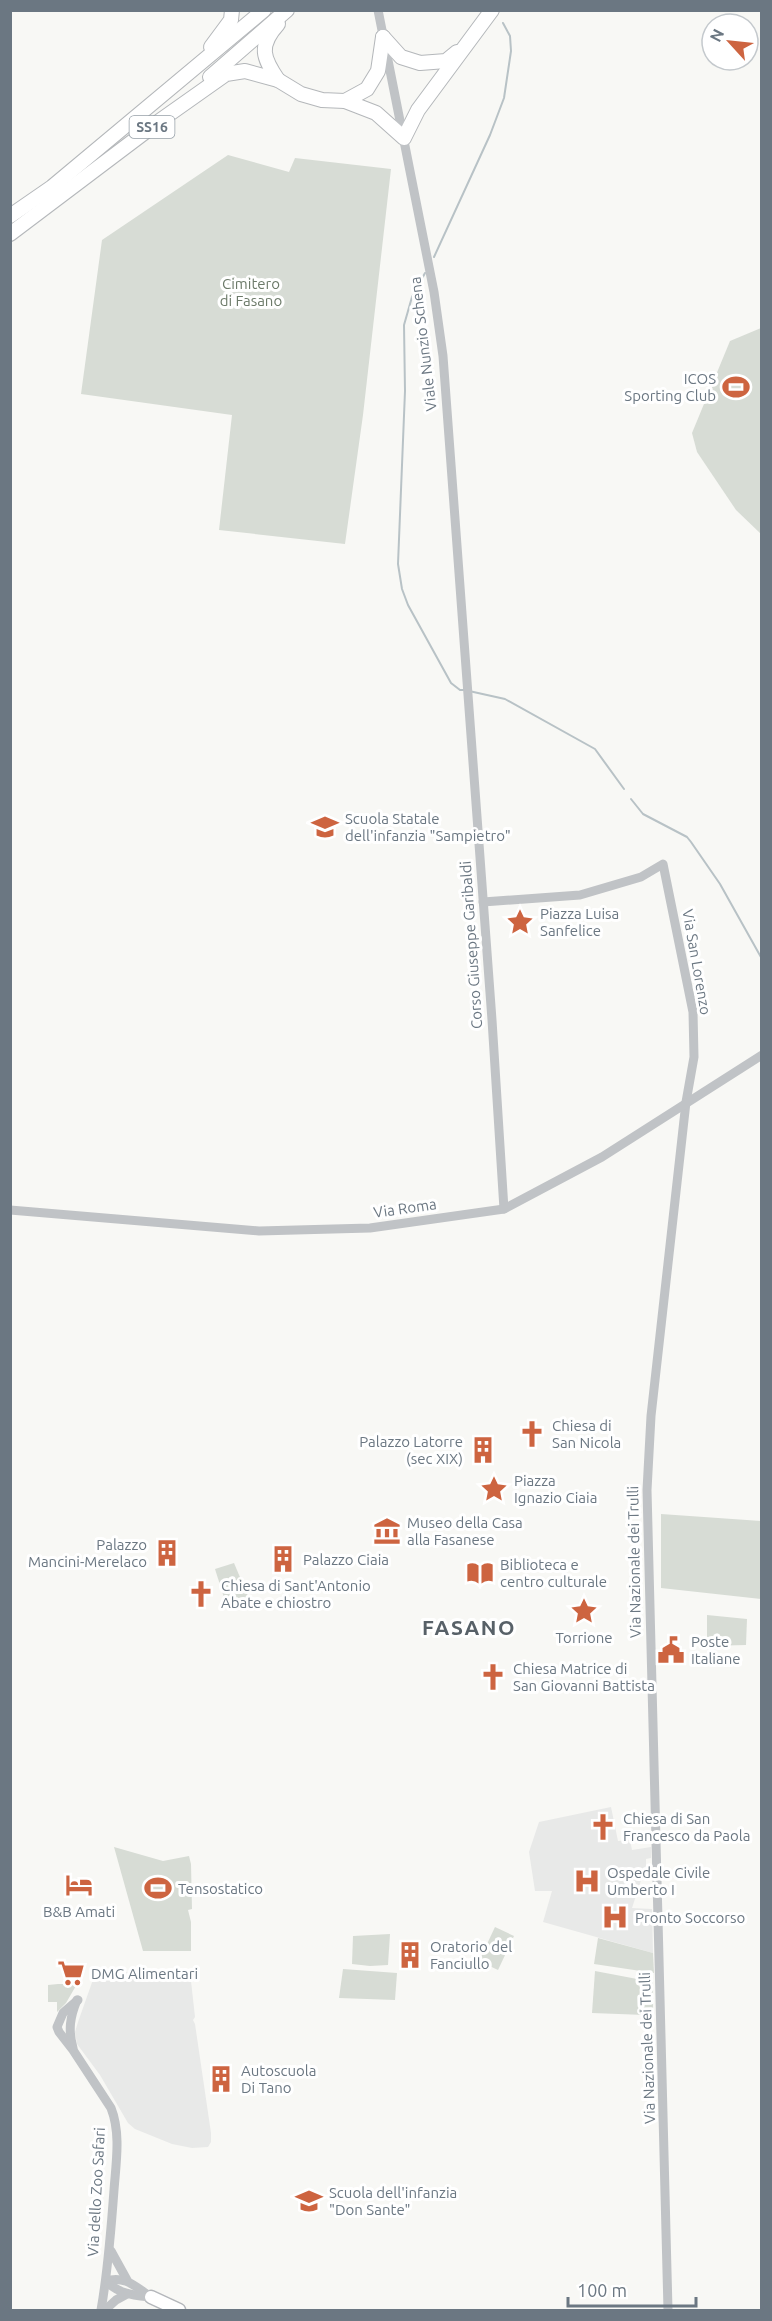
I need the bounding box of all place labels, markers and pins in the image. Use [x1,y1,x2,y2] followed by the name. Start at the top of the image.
[624,370,716,404] place label: ICOS Sporting Club
[721,372,751,402] sports icon: ICOS Sporting Club
[345,810,511,844] place label: Scuola Statale dell'infanzia "Sampietro"
[310,812,340,842] school or university icon: Scuola Statale dell'infanzia "Sampietro"
[540,905,619,939] place label: Piazza Luisa Sanfelice
[505,907,535,937] place icon: Piazza Luisa Sanfelice
[552,1417,621,1451] place label: Chiesa di San Nicola
[517,1419,547,1449] church icon: Chiesa di San Nicola
[359,1433,463,1467] place label: Palazzo Latorre (sec XIX)
[468,1435,498,1465] building icon: Palazzo Latorre (sec XIX)
[514,1472,597,1506] place label: Piazza Ignazio Ciaia
[479,1474,509,1504] place icon: Piazza Ignazio Ciaia
[407,1514,523,1548] place label: Museo della Casa alla Fasanese
[372,1516,402,1546] museum icon: Museo della Casa alla Fasanese
[28,1536,147,1570] place label: Palazzo Mancini-Merelaco
[152,1538,182,1568] building icon: Palazzo Mancini-Merelaco
[268,1544,298,1574] building icon: Palazzo Ciaia
[303,1551,389,1568] place label: Palazzo Ciaia
[500,1556,607,1590] place label: Biblioteca e centro culturale
[465,1558,495,1588] library icon: Biblioteca e centro culturale
[221,1577,371,1611] place label: Chiesa di Sant'Antonio Abate e chiostro
[186,1579,216,1609] church icon: Chiesa di Sant'Antonio Abate e chiostro
[569,1596,599,1626] place icon: Torrione
[555,1629,613,1646] place label: Torrione
[691,1633,741,1667] place label: Poste Italiane
[656,1635,686,1665] public building icon: Poste Italiane
[513,1660,655,1694] place label: Chiesa Matrice di San Giovanni Battista
[478,1662,508,1692] church icon: Chiesa Matrice di San Giovanni Battista
[623,1810,750,1844] place label: Chiesa di San Francesco da Paola
[588,1812,618,1842] church icon: Chiesa di San Francesco da Paola
[607,1864,710,1898] place label: Ospedale Civile Umberto I
[572,1866,602,1896] hospital icon: Ospedale Civile Umberto I
[64,1870,94,1900] hotel icon: B&B Amati
[143,1873,173,1903] sports icon: Tensostatico
[178,1880,263,1897] place label: Tensostatico
[600,1902,630,1932] hospital icon: Pronto Soccorso
[43,1903,115,1920] place label: B&B Amati
[635,1909,745,1926] place label: Pronto Soccorso
[430,1938,512,1972] place label: Oratorio del Fanciullo
[395,1940,425,1970] building icon: Oratorio del Fanciullo
[56,1958,86,1988] supermarket icon: DMG Alimentari
[91,1965,198,1982] place label: DMG Alimentari
[241,2062,316,2096] place label: Autoscuola Di Tano
[206,2064,236,2094] building icon: Autoscuola Di Tano
[329,2184,457,2218] place label: Scuola dell'infanzia "Don Sante"
[294,2186,324,2216] school or university icon: Scuola dell'infanzia "Don Sante"

